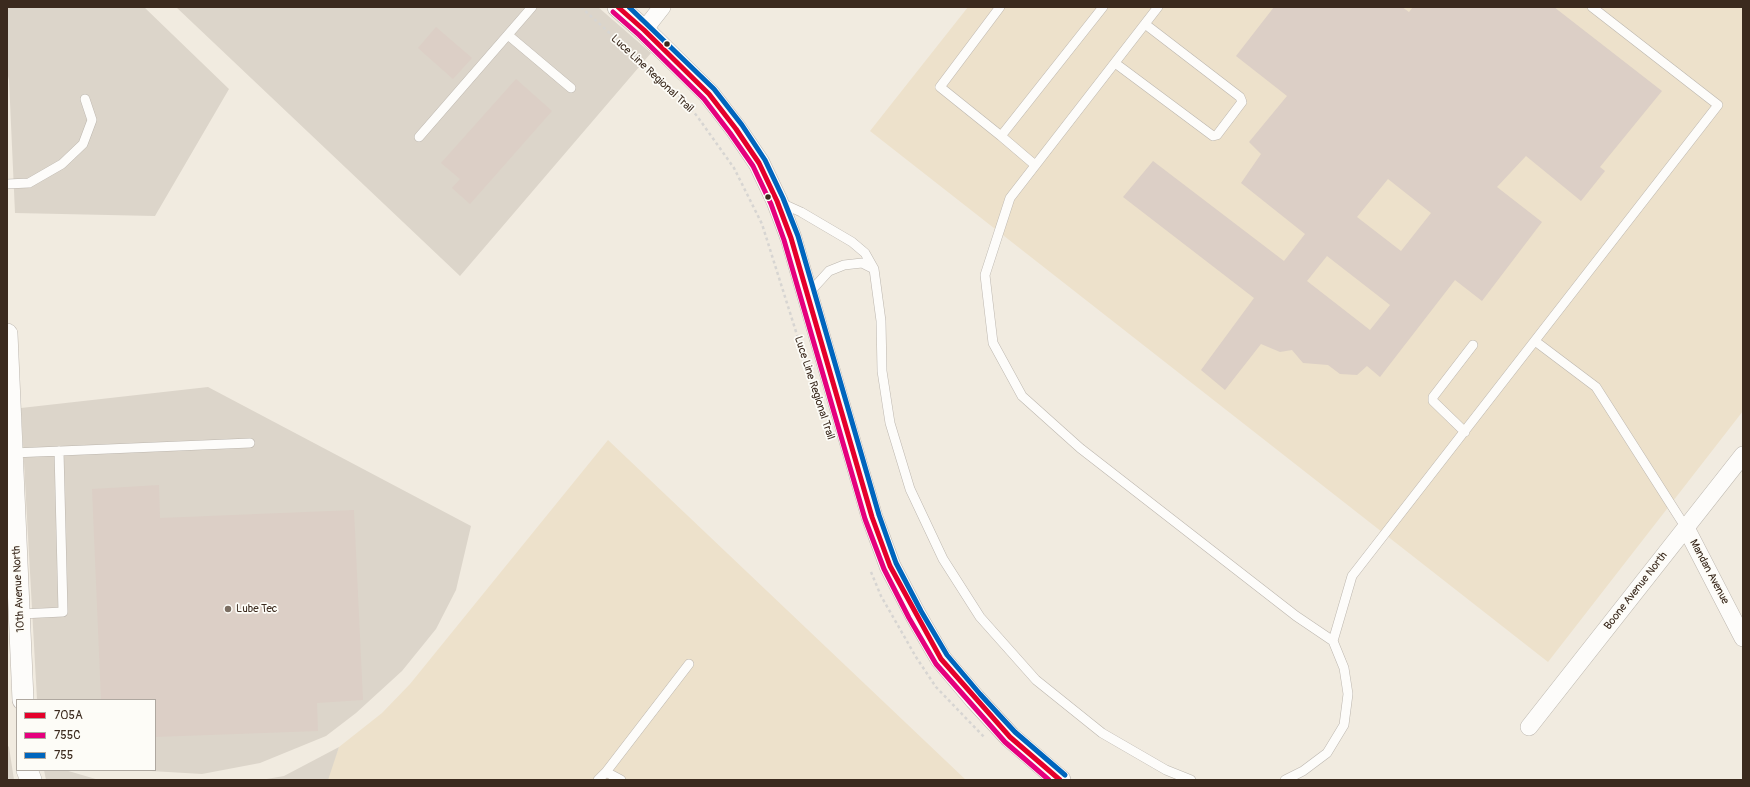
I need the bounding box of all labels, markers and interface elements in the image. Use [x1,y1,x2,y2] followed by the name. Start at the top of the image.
[608,32,696,116] street label: Luce Line Regional Trail
[662,39,672,49] unlabelled marker
[763,192,773,202] unlabelled marker
[791,335,837,441] street label: Luce Line Regional Trail
[1686,537,1732,607] street label: Mandan Avenue
[10,545,28,633] street label: 10th Avenue North
[1602,549,1670,633] street label: Boone Avenue North
[236,602,277,616] place label: Lube Tec
[223,604,233,614] marker: Lube Tec
[16,699,156,771] legend
[54,708,83,723] text: 705A
[54,728,81,743] text: 755C
[54,748,73,763] text: 755

